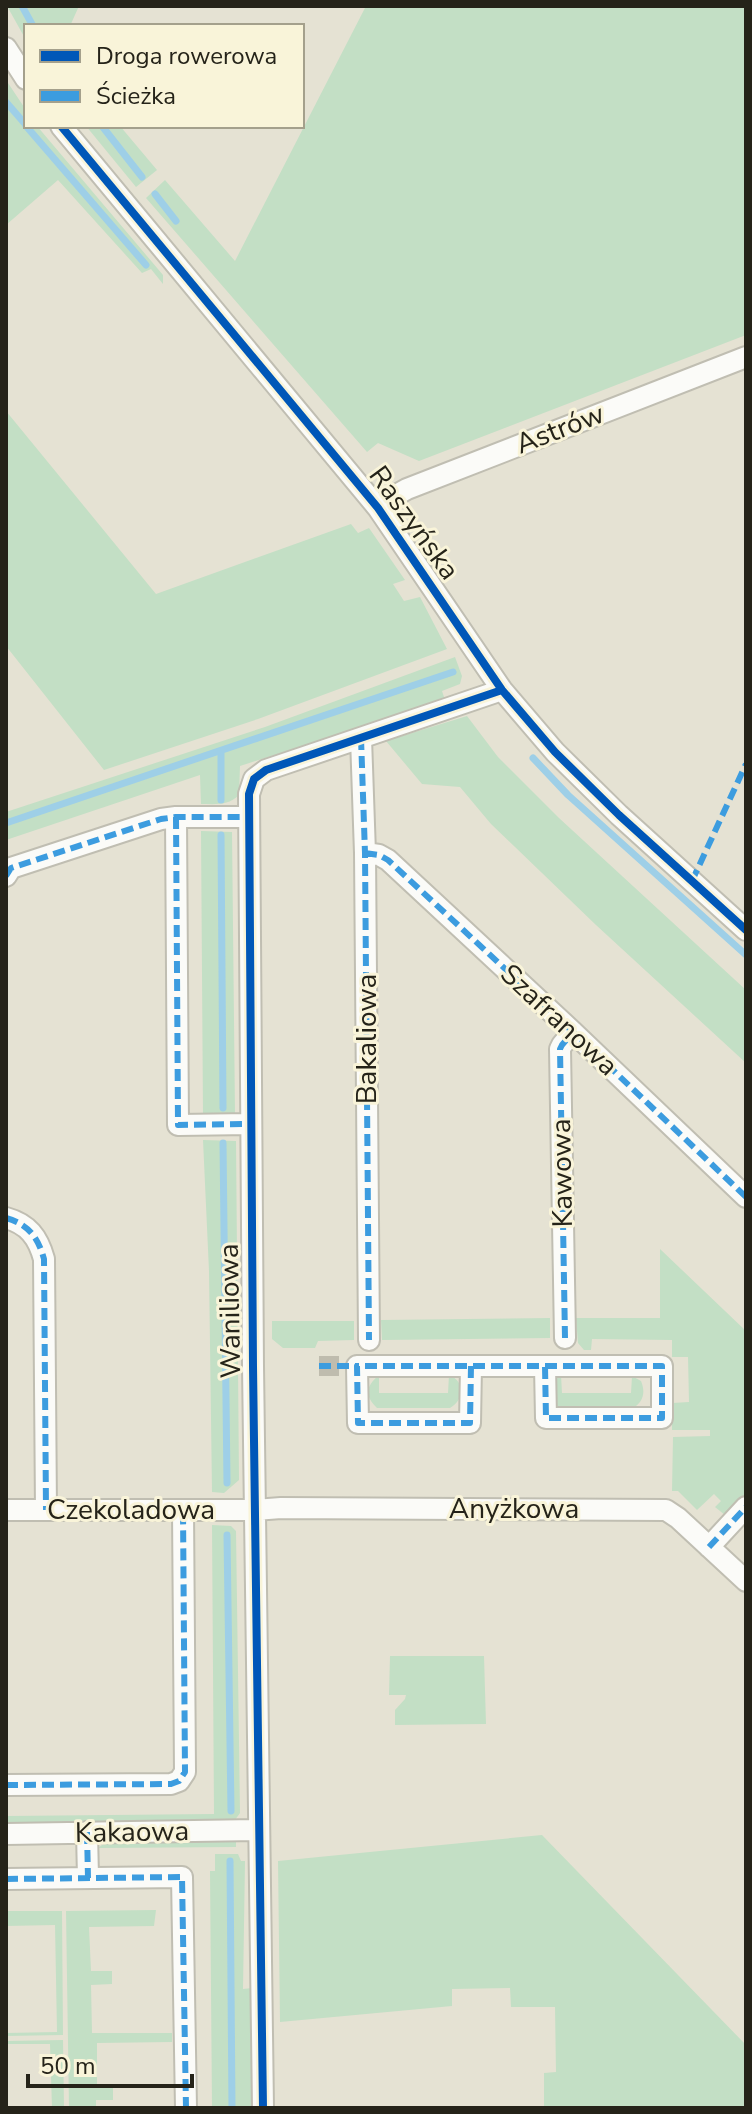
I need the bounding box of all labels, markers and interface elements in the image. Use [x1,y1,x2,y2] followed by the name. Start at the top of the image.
[24,24,304,128] legend
[96,40,277,72] text: Droga rowerowa
[96,80,176,112] text: Ścieżka
[510,395,610,463] street label: Astrów
[360,458,468,588] street label: Raszyńska
[492,956,626,1084] street label: Szafranowa
[348,974,386,1104] street label: Bakaliowa
[542,1118,582,1228] street label: Kawowa
[210,1243,250,1379] street label: Waniliowa
[449,1490,579,1528] street label: Anyżkowa
[47,1491,215,1529] street label: Czekoladowa
[74,1812,190,1852] street label: Kakaowa
[28,2038,192,2088] scale bar
[40,2050,96,2082] text: 50 m

